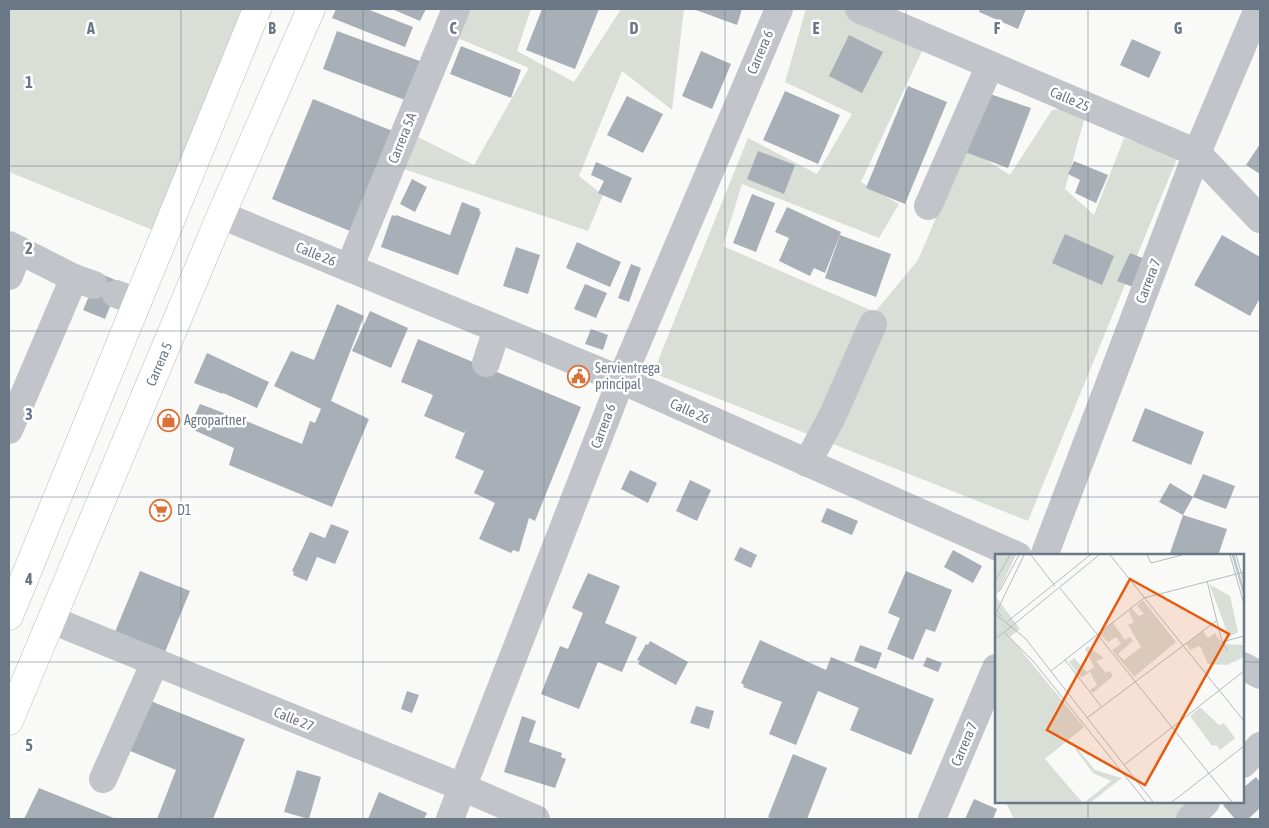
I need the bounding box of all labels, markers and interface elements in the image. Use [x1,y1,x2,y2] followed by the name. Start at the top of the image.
[86,19,95,37] text: A
[268,19,276,37] text: B
[449,19,457,37] text: C
[630,19,639,37] text: D
[813,19,820,37] text: E
[994,19,1001,37] text: F
[1174,19,1183,37] text: G
[744,27,777,76] street label: Carrera 6
[25,73,33,91] text: 1
[1048,84,1092,114] street label: Calle 25
[385,110,419,166] street label: Carrera 5A
[25,239,33,257] text: 2
[294,239,339,269] street label: Calle 26
[1132,257,1164,305] street label: Carrera 7
[143,340,175,388] street label: Carrera 5
[595,360,660,392] place label: Servientrega principal
[567,364,591,388] public building icon: Servientrega principal
[668,395,713,427] street label: Calle 26
[587,401,619,450] street label: Carrera 6
[25,405,33,423] text: 3
[156,408,180,432] shop icon: Agropartner
[184,412,247,428] place label: Agropartner
[149,498,173,522] supermarket icon: D1
[177,502,191,518] place label: D1
[995,554,1244,803] inset map
[24,570,33,588] text: 4
[272,704,316,734] street label: Calle 27
[948,720,980,768] street label: Carrera 7
[25,736,33,754] text: 5

